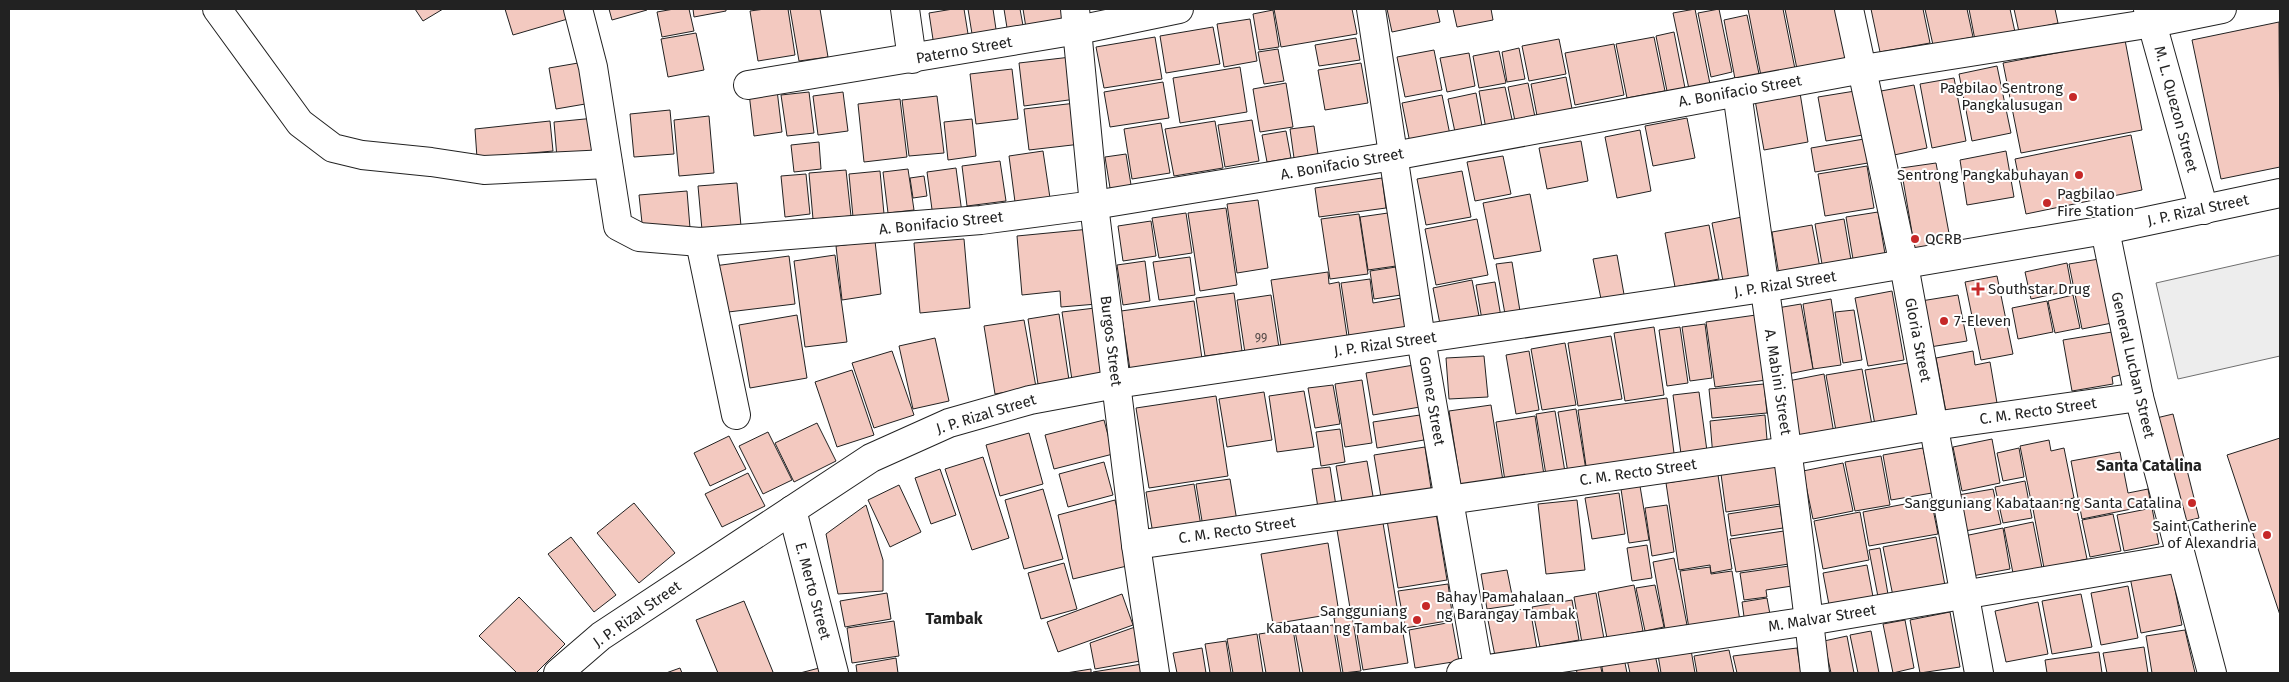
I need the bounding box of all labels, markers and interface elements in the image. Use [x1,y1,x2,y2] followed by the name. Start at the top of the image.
[914,33,1014,67] street label: Paterno Street
[2150,44,2202,175] street label: M. L. Quezon Street
[1677,71,1804,111] street label: A. Bonifacio Street
[1940,79,2063,114] place label: Pagbilao Sentrong Pangkalusugan
[2067,91,2079,103] marker: Pagbilao Sentrong Pangkalusugan
[1279,144,1406,184] street label: A. Bonifacio Street
[1897,166,2069,184] place label: Sentrong Pangkabuhayan
[2073,169,2085,181] marker: Sentrong Pangkabuhayan
[2057,185,2134,220] place label: Pagbilao Fire Station
[2146,190,2251,230] street label: J. P. Rizal Street
[2041,197,2053,209] marker: Pagbilao Fire Station
[878,207,1005,238] street label: A. Bonifacio Street
[1925,230,1962,248] place label: QCRB
[1909,233,1921,245] marker: QCRB
[1733,267,1838,301] street label: J. P. Rizal Street
[1988,280,2090,298] place label: Southstar Drug
[1972,283,1984,295] marker: Southstar Drug
[2107,290,2159,441] street label: General Lucban Street
[1096,295,1126,388] street label: Burgos Street
[1901,296,1935,384] street label: Gloria Street
[1954,312,2011,330] place label: 7-Eleven
[1938,315,1950,327] marker: 7-Eleven
[1333,328,1438,360] street label: J. P. Rizal Street
[1761,328,1795,437] street label: A. Mabini Street
[1255,331,1267,345] house number: 99
[1415,355,1449,448] street label: Gomez Street
[934,390,1039,438] street label: J. P. Rizal Street
[1978,394,2098,428] street label: C. M. Recto Street
[1578,455,1698,489] street label: C. M. Recto Street
[2096,456,2202,475] district label: Santa Catalina
[1904,494,2182,512] place label: Sangguniang Kabataan ng Santa Catalina
[2186,497,2198,509] marker: Sangguniang Kabataan ng Santa Catalina
[1177,513,1297,547] street label: C. M. Recto Street
[2152,517,2257,552] place label: Saint Catherine of Alexandria
[2261,529,2273,541] marker: Saint Catherine of Alexandria
[791,540,835,642] street label: E. Merto Street
[590,577,685,651] street label: J. P. Rizal Street
[1436,588,1576,623] place label: Bahay Pamahalaan ng Barangay Tambak
[1420,600,1432,612] marker: Bahay Pamahalaan ng Barangay Tambak
[1767,600,1878,635] street label: M. Malvar Street
[1266,602,1407,637] place label: Sangguniang Kabataan ng Tambak
[925,609,983,628] district label: Tambak
[1411,614,1423,626] marker: Sangguniang Kabataan ng Tambak

